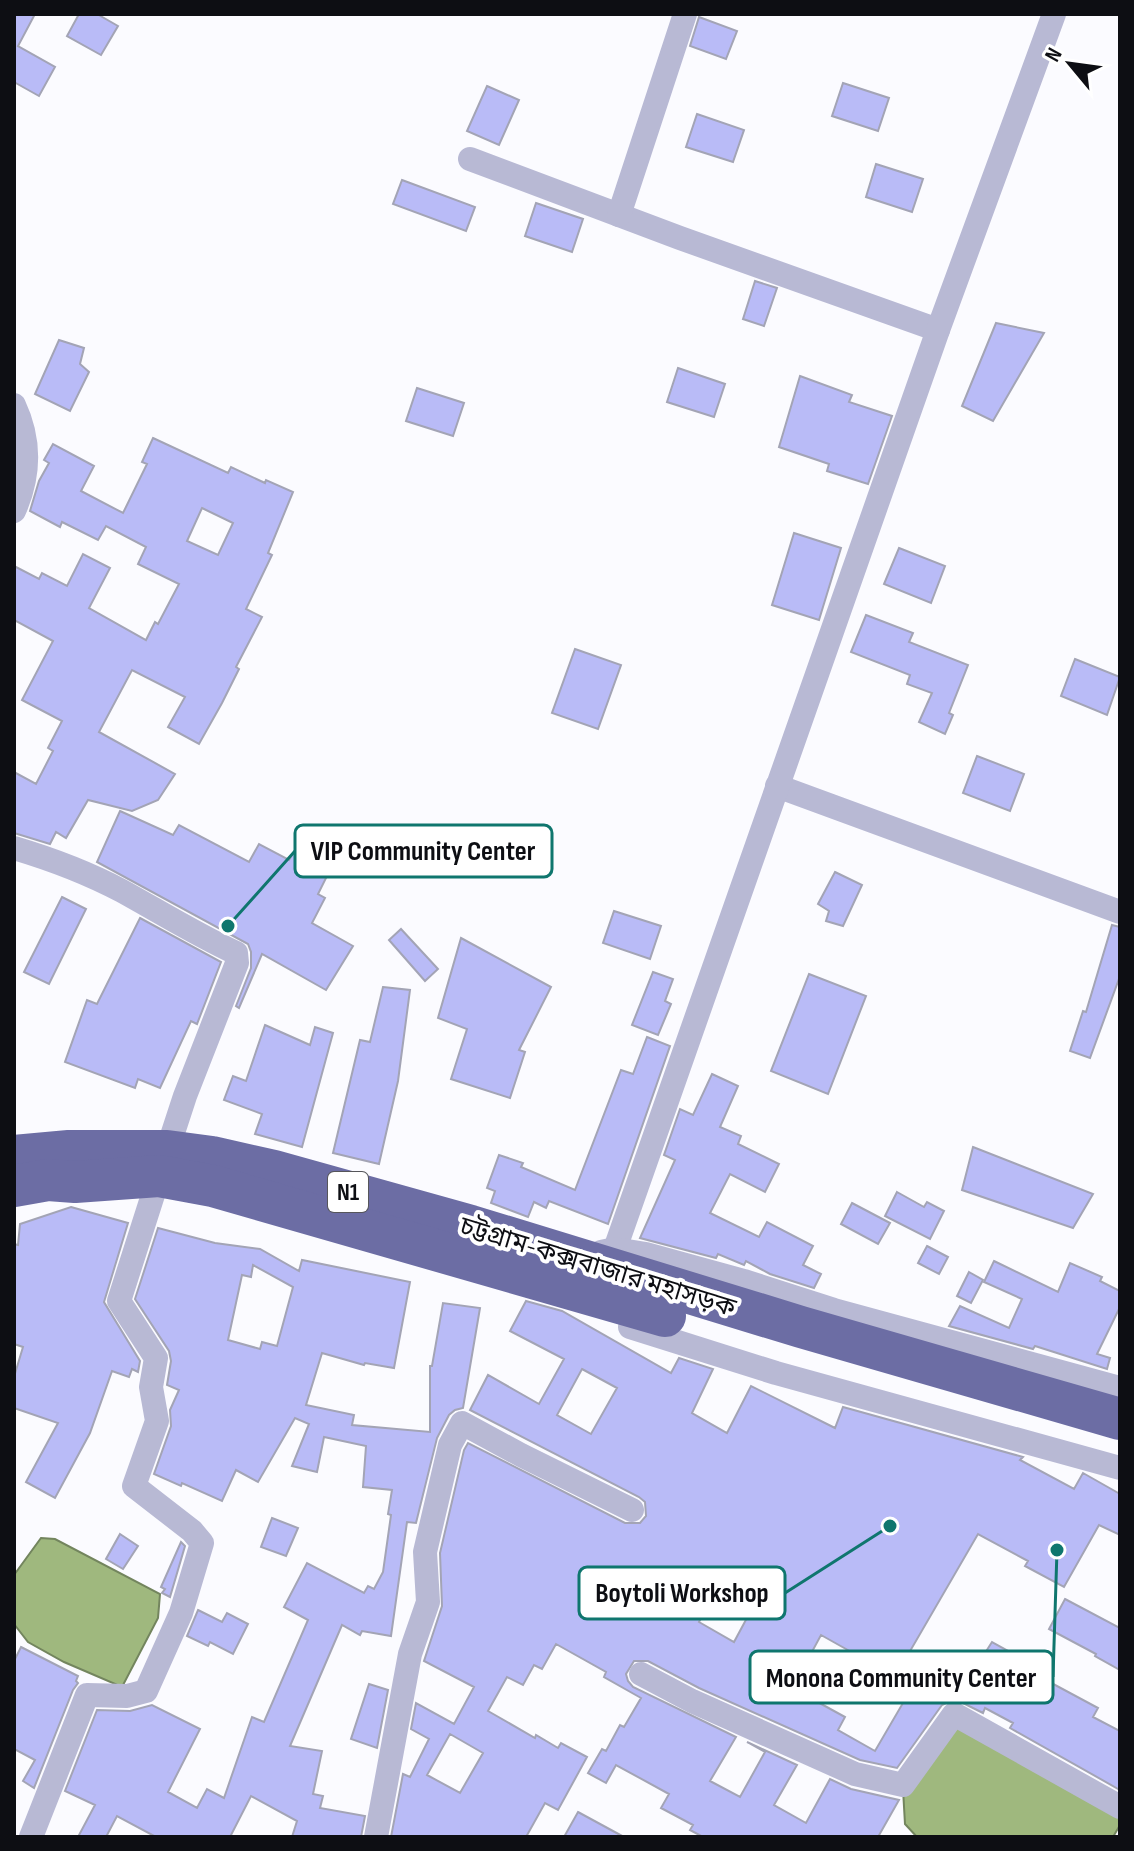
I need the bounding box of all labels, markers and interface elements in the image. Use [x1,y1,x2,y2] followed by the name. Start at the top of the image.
[1030,24,1110,104] north arrow
[1039,43,1068,67] text: N
[295,825,552,877] callout: VIP Community Center
[311,835,536,868] text: VIP Community Center
[328,1172,368,1212] road number: N1
[455,1210,740,1325] street label: চট্টগ্রাম-কক্সবাজার মহাসড়ক
[579,1567,785,1619] callout: Boytoli Workshop
[595,1577,769,1610] text: Boytoli Workshop
[750,1651,1053,1703] callout: Monona Community Center
[766,1662,1037,1695] text: Monona Community Center

